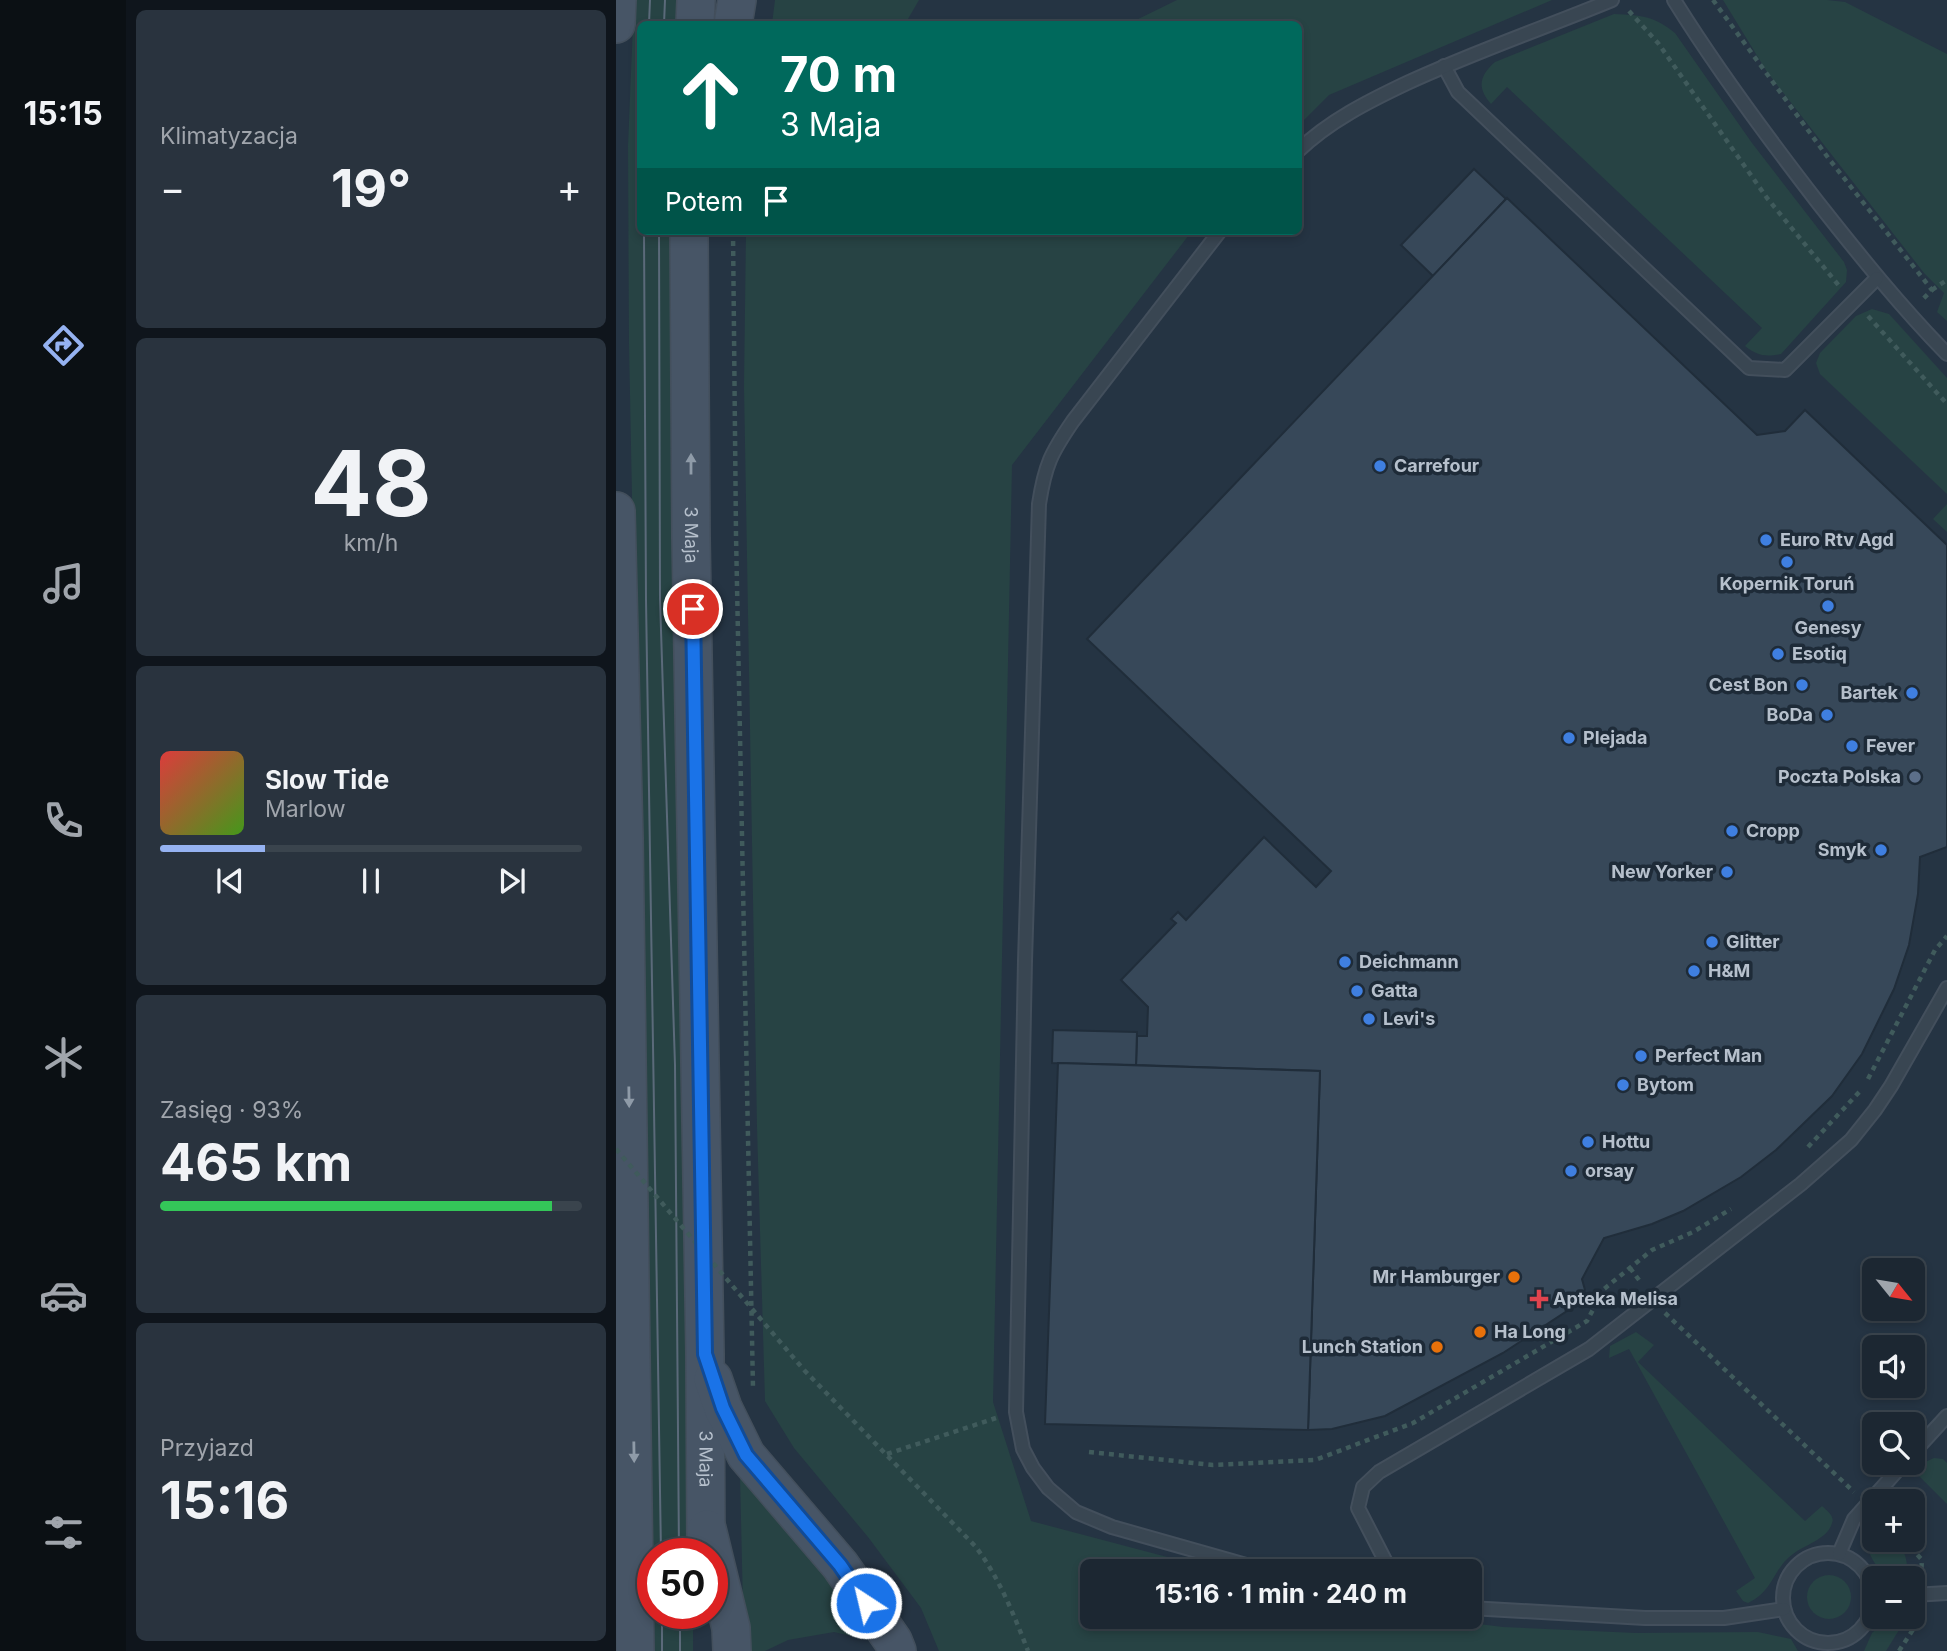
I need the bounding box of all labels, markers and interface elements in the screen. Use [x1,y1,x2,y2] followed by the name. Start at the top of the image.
[780,45,897,104] text: 70 m
[665,49,756,140] icon: ahead
[23,94,103,133] text: 15:15
[780,105,881,144] text: 3 Maja
[160,122,298,150] text: Klimatyzacja
[331,157,411,220] text: 19°
[160,165,185,211] text: −
[557,165,582,211] text: +
[757,182,795,220] icon: arrive
[665,186,743,217] text: Potem
[39,321,88,370] icon: directions
[311,428,431,538] text: 48
[685,452,697,474] one-way arrow
[1394,455,1479,476] place label: Carrefour
[1372,458,1388,474] marker: Carrefour
[681,506,702,564] street label: 3 Maja
[344,529,398,557] text: km/h
[1780,529,1894,550] place label: Euro Rtv Agd
[1758,532,1774,548] marker: Euro Rtv Agd
[1779,554,1795,570] marker: Kopernik Toruń
[39,559,88,608] icon: music
[1720,573,1854,594] place label: Kopernik Toruń
[663,579,723,639] pin
[674,590,712,628] icon: arrive
[1820,598,1836,614] marker: Genesy
[1794,617,1862,638] place label: Genesy
[1792,643,1847,664] place label: Esotiq
[1770,646,1786,662] marker: Esotiq
[1709,674,1788,695] place label: Cest Bon
[1794,677,1810,693] marker: Cest Bon
[1840,682,1899,703] place label: Bartek
[1904,685,1920,701] marker: Bartek
[1767,704,1813,725] place label: BoDa
[1819,707,1835,723] marker: BoDa
[1583,727,1647,748] place label: Plejada
[1561,730,1577,746] marker: Plejada
[1866,735,1915,756] place label: Fever
[1844,738,1860,754] marker: Fever
[265,764,389,795] text: Slow Tide
[1778,766,1901,787] place label: Poczta Polska
[1907,769,1923,785] marker: Poczta Polska
[265,795,345,823] text: Marlow
[39,796,88,845] icon: phone
[1746,820,1800,841] place label: Cropp
[1724,823,1740,839] marker: Cropp
[1818,839,1868,860] place label: Smyk
[1873,842,1889,858] marker: Smyk
[1611,861,1713,882] place label: New Yorker
[211,862,249,900] icon: previous
[352,862,390,900] icon: pause
[493,862,531,900] icon: next
[1719,864,1735,880] marker: New Yorker
[1726,931,1780,952] place label: Glitter
[1704,934,1720,950] marker: Glitter
[1359,951,1459,972] place label: Deichmann
[1337,954,1353,970] marker: Deichmann
[1708,960,1750,981] place label: H&M
[1686,963,1702,979] marker: H&M
[1371,980,1418,1001] place label: Gatta
[1349,983,1365,999] marker: Gatta
[1383,1008,1435,1029] place label: Levi's
[1361,1011,1377,1027] marker: Levi's
[39,1033,88,1082] icon: climate
[1655,1045,1762,1066] place label: Perfect Man
[1633,1048,1649,1064] marker: Perfect Man
[1637,1074,1694,1095] place label: Bytom
[1615,1077,1631,1093] marker: Bytom
[623,1087,634,1109] one-way arrow
[160,1096,303,1124] text: Zasięg · 93%
[160,1131,352,1194] text: 465 km
[1602,1131,1650,1152] place label: Hottu
[1580,1134,1596,1150] marker: Hottu
[1585,1160,1635,1181] place label: orsay
[1563,1163,1579,1179] marker: orsay
[1862,1258,1925,1321] north arrow
[1862,1258,1925,1629] map controls
[1372,1266,1500,1287] place label: Mr Hamburger
[1506,1269,1522,1285] marker: Mr Hamburger
[39,1271,88,1320] icon: car
[1553,1288,1678,1309] place label: Apteka Melisa
[1531,1291,1547,1307] marker: Apteka Melisa
[1494,1321,1566,1342] place label: Ha Long
[1472,1324,1488,1340] marker: Ha Long
[1862,1335,1925,1398] button: sound
[1302,1336,1423,1357] place label: Lunch Station
[1429,1339,1445,1355] marker: Lunch Station
[1862,1412,1925,1475] button: search
[695,1430,717,1487] street label: 3 Maja
[160,1434,254,1462] text: Przyjazd
[628,1441,639,1463] one-way arrow
[160,1469,289,1532] text: 15:16
[1862,1489,1925,1552] button: +
[39,1508,88,1557] icon: filters
[637,1538,728,1629] speed limit sign: 50
[829,1566,903,1640] position arrow
[1862,1566,1925,1629] button: −
[1155,1578,1407,1609] text: 15:16 · 1 min · 240 m

